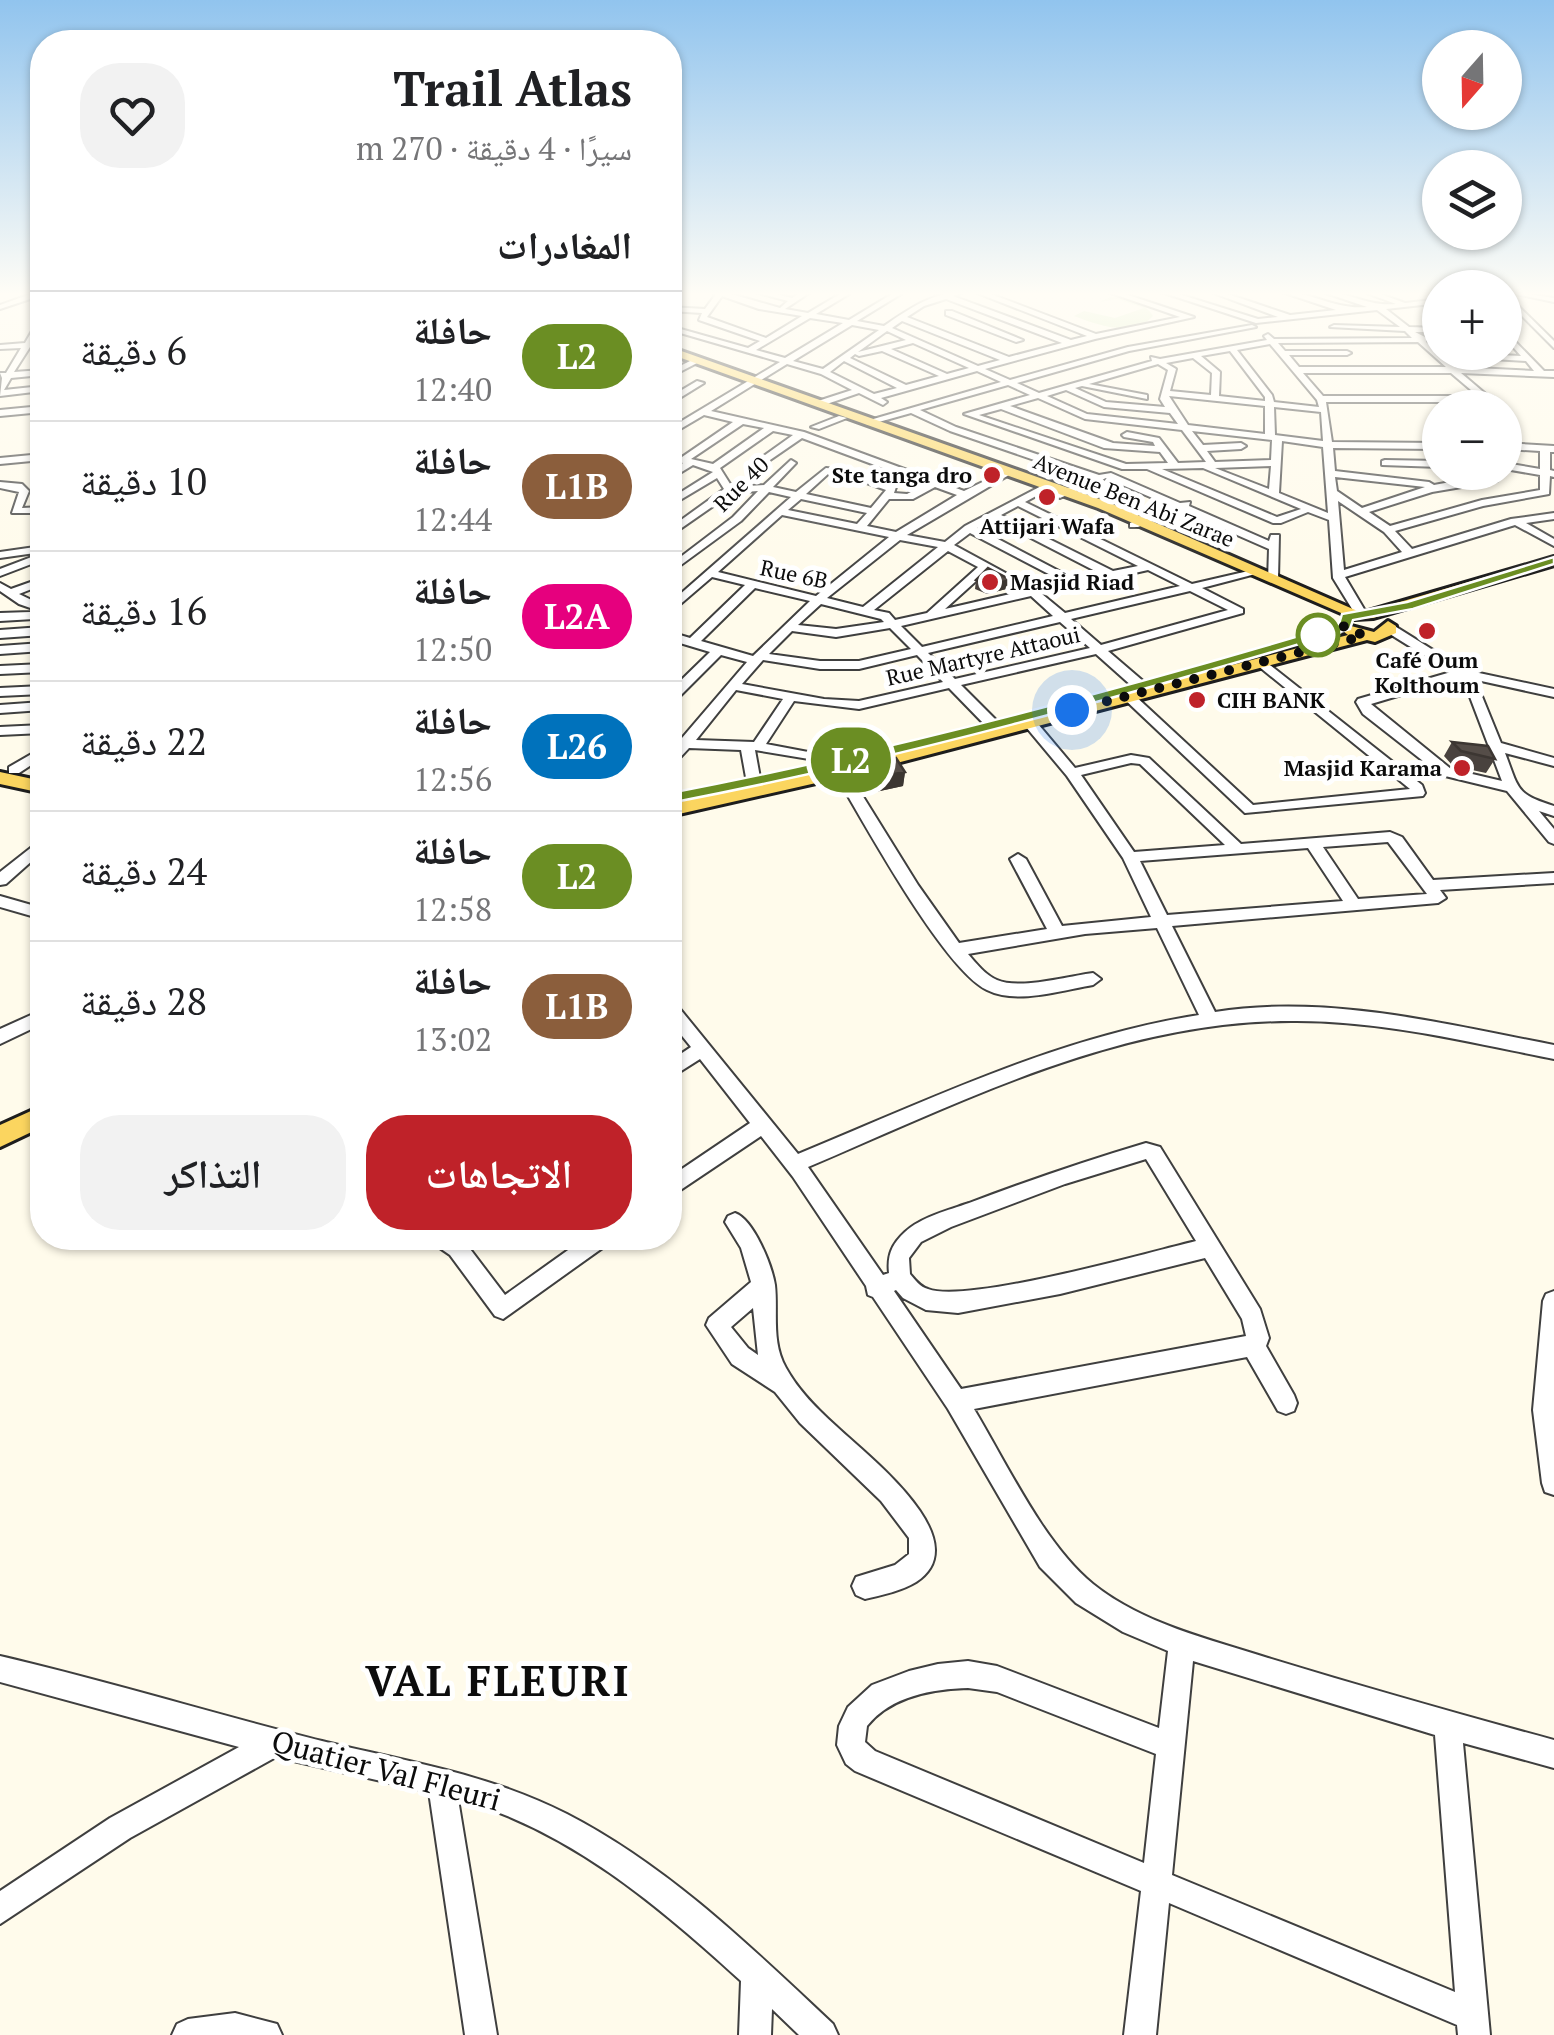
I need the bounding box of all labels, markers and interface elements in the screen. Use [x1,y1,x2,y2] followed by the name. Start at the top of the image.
[1422,30,1522,130] north arrow
[1422,30,1522,490] map controls
[393,56,632,120] text: Trail Atlas
[80,63,185,168] button: heart
[356,127,632,169] text: سيرًا · 4 دقيقة · 270 m
[1422,150,1522,250] button: layers
[497,220,632,270] text: المغادرات
[1422,270,1522,370] button: +
[413,305,492,355] text: حافلة
[80,326,187,376] text: 6 دقيقة
[557,333,597,379] text: L2
[413,368,492,410] text: 12:40
[1422,390,1522,490] button: −
[413,435,492,485] text: حافلة
[1029,446,1239,553] street label: Avenue Ben Abi Zarae
[707,450,774,517] street label: Rue 40
[80,456,207,506] text: 10 دقيقة
[832,460,972,489] place label: Ste tanga dro
[546,463,608,509] text: L1B
[981,464,1003,486] marker: Ste tanga dro
[1036,486,1058,508] marker: Attijari Wafa
[413,498,492,540] text: 12:44
[979,511,1115,540] place label: Attijari Wafa
[758,552,831,595] street label: Rue 6B
[413,565,492,615] text: حافلة
[1010,567,1134,596] place label: Masjid Riad
[979,571,1001,593] marker: Masjid Riad
[80,586,207,636] text: 16 دقيقة
[544,593,610,639] text: L2A
[1297,614,1339,656] unlabelled marker
[883,619,1083,692] street label: Rue Martyre Attaoui
[1416,620,1438,642] marker: Café Oum Kolthoum
[413,628,492,670] text: 12:50
[1375,645,1480,699] place label: Café Oum Kolthoum
[1047,685,1097,735] your location
[1217,685,1325,714] place label: CIH BANK
[1186,689,1208,711] marker: CIH BANK
[413,695,492,745] text: حافلة
[80,716,207,766] text: 22 دقيقة
[547,723,607,769] text: L26
[806,728,896,792] line badge: L2
[831,737,871,783] text: L2
[1284,753,1442,782] place label: Masjid Karama
[1451,757,1473,779] marker: Masjid Karama
[413,758,492,800] text: 12:56
[413,825,492,875] text: حافلة
[80,846,207,896] text: 24 دقيقة
[557,853,597,899] text: L2
[413,888,492,930] text: 12:58
[413,955,492,1005] text: حافلة
[80,976,207,1026] text: 28 دقيقة
[546,983,608,1029] text: L1B
[413,1018,492,1060] text: 13:02
[80,1115,346,1230] button: التذاكر
[366,1115,632,1230] button: الاتجاهات
[365,1652,631,1708] district label: VAL FLEURI
[267,1720,505,1820] street label: Quatier Val Fleuri

